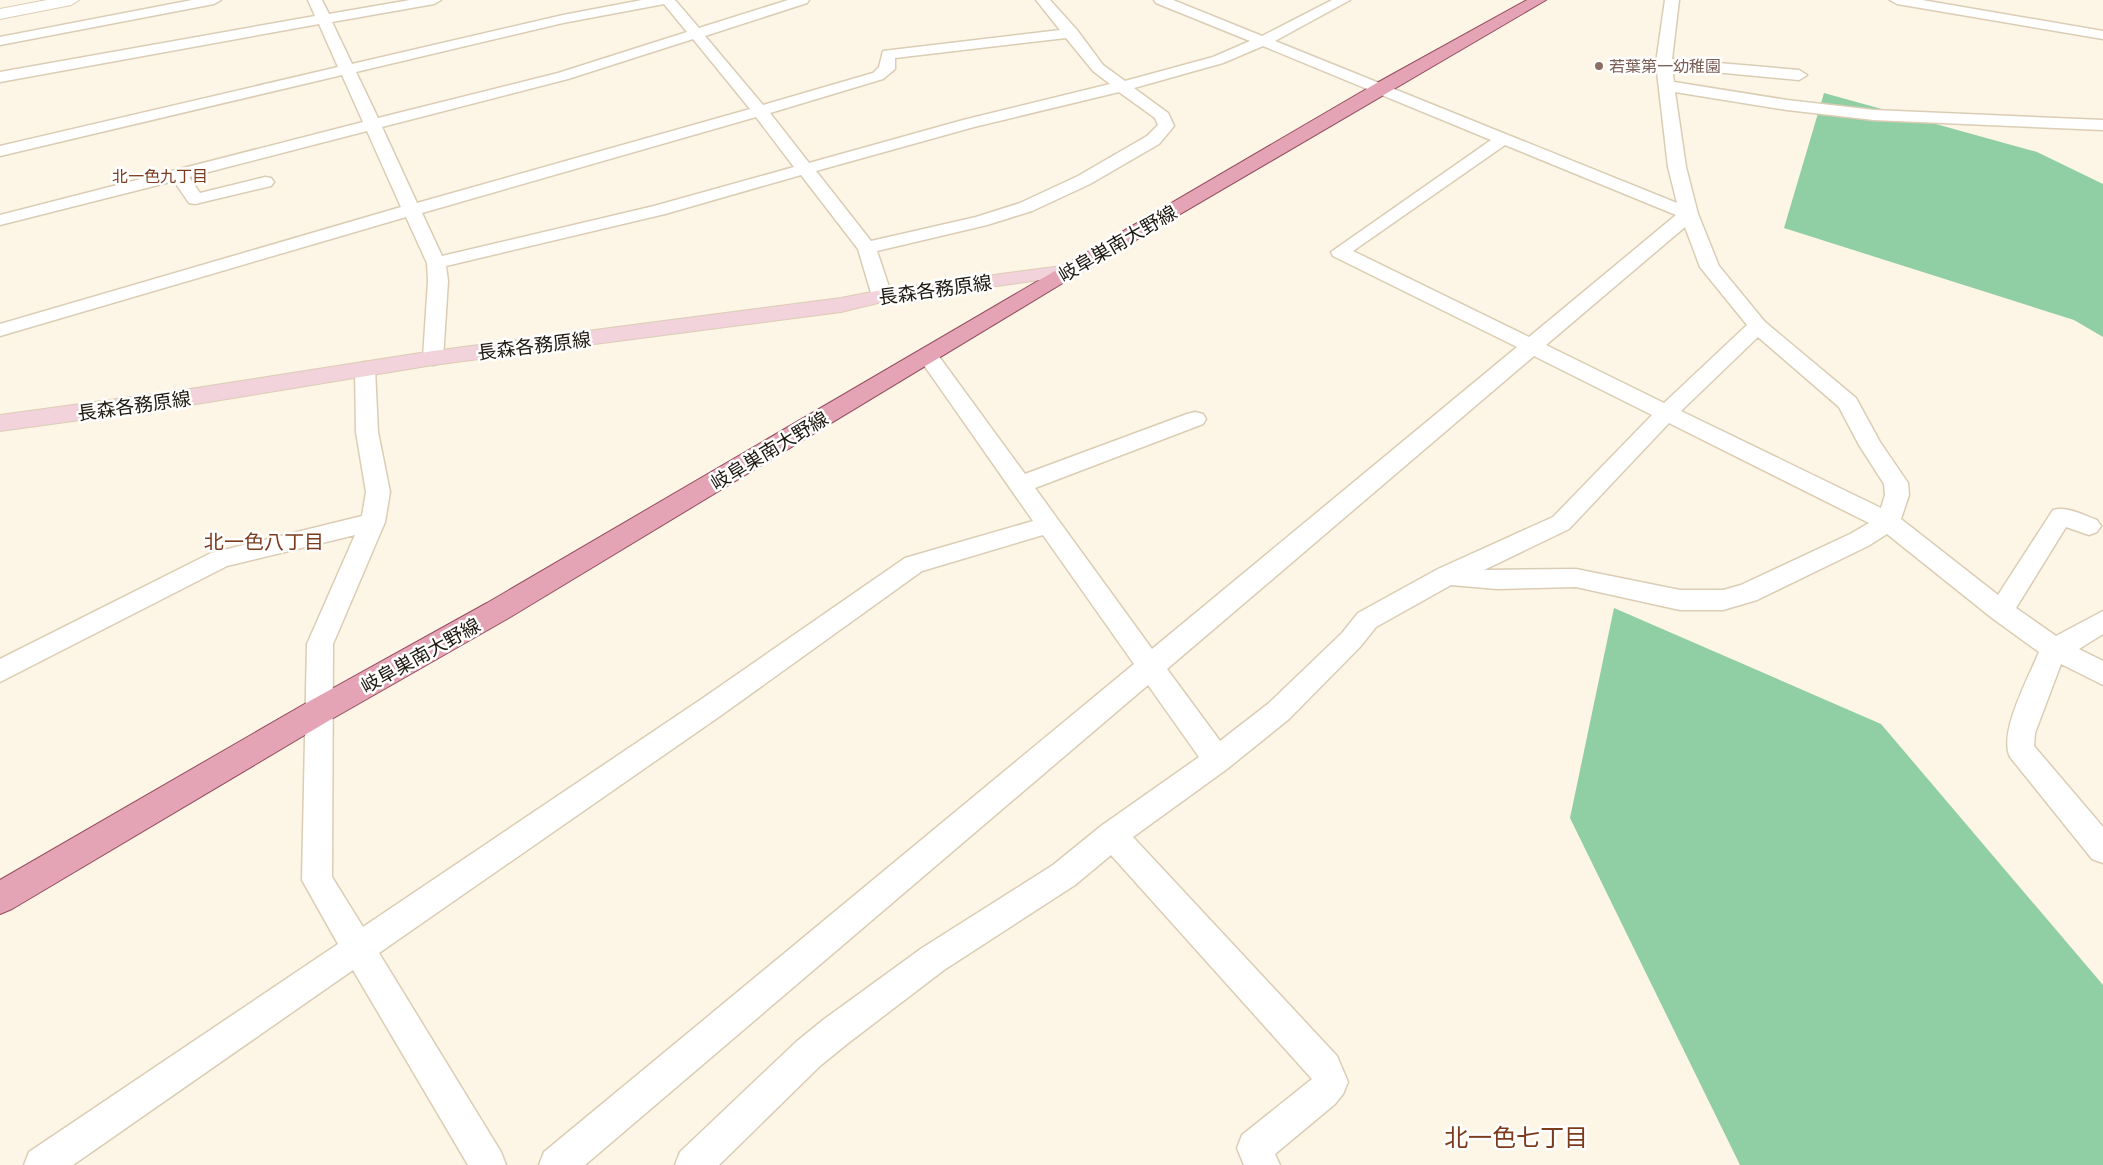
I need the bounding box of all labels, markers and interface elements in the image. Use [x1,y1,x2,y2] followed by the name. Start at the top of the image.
[1609,54,1721,78] place label: 若葉第一幼稚園
[1593,60,1605,72] marker: 若葉第一幼稚園
[112,164,208,188] district label: 北一色九丁目
[1052,197,1182,289] street label: 岐阜巣南大野線
[877,267,993,311] street label: 長森各務原線
[476,324,592,366] street label: 長森各務原線
[76,383,192,427] street label: 長森各務原線
[705,403,833,497] street label: 岐阜巣南大野線
[204,526,324,557] district label: 北一色八丁目
[355,610,485,700] street label: 岐阜巣南大野線
[1444,1119,1588,1155] district label: 北一色七丁目

